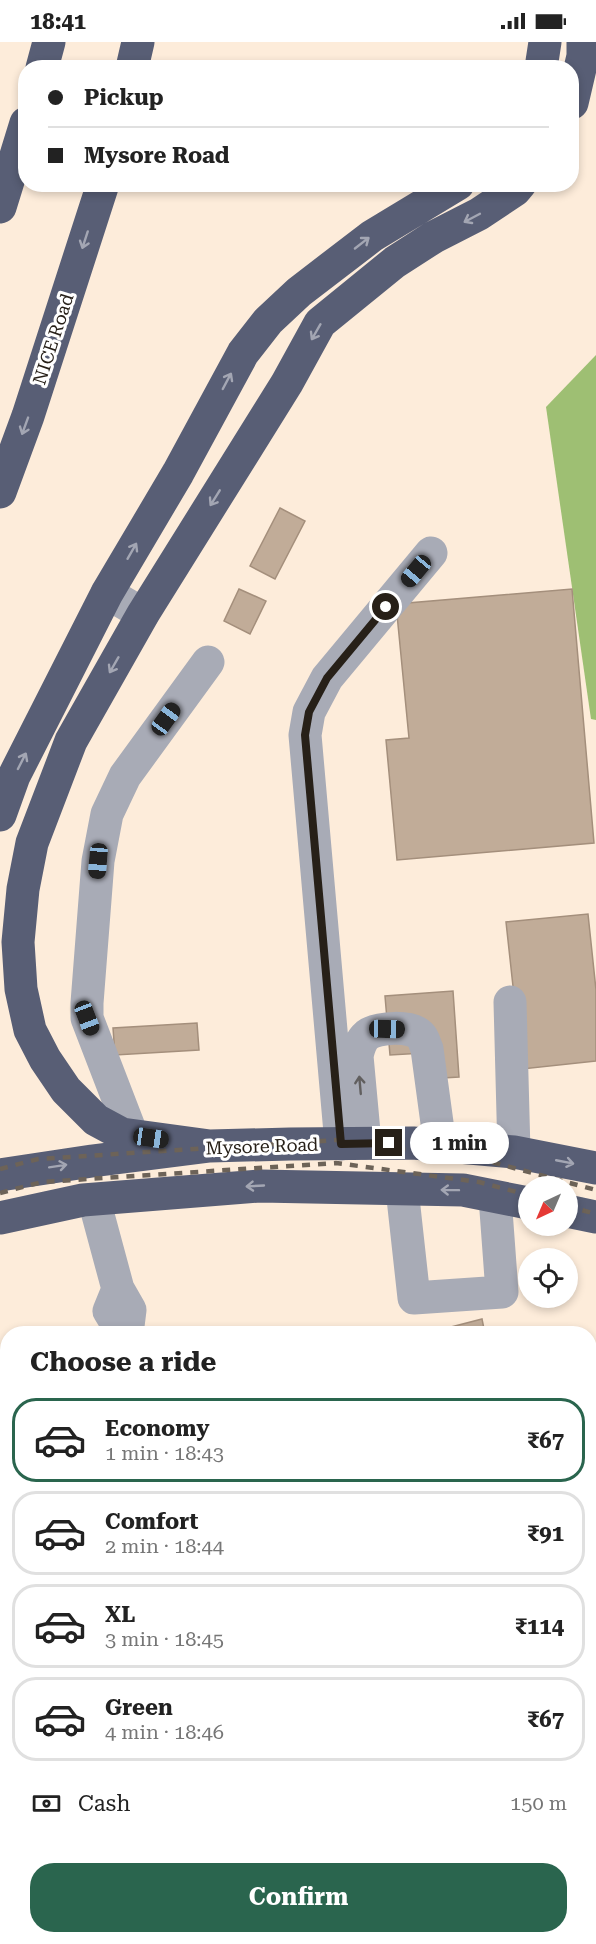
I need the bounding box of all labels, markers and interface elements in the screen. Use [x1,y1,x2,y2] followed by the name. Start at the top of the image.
[30,9,86,34] text: 18:41
[84,85,164,110] text: Pickup
[84,143,230,168] text: Mysore Road
[463,212,481,224] one-way arrow
[79,230,90,249] one-way arrow
[354,237,370,250] one-way arrow
[28,290,78,387] street label: NICE Road
[310,323,322,340] one-way arrow
[222,373,233,391] one-way arrow
[19,416,30,434] one-way arrow
[209,489,221,506] one-way arrow
[126,543,138,560] one-way arrow
[398,551,434,591] car
[372,593,399,620] route start
[108,656,120,673] one-way arrow
[148,699,184,739] car
[16,752,28,770] one-way arrow
[87,842,109,880] car
[72,998,102,1038] car
[369,1020,405,1038] car
[354,1076,365,1096] one-way arrow
[410,1122,509,1164] callout: 1 min
[132,1127,170,1149] car
[375,1129,402,1156] route end
[432,1131,487,1155] text: 1 min
[205,1134,319,1158] street label: Mysore Road
[555,1157,574,1168] one-way arrow
[47,1160,67,1171] one-way arrow
[518,1176,578,1236] north arrow
[518,1176,578,1308] map controls
[245,1181,265,1192] one-way arrow
[440,1184,460,1195] one-way arrow
[518,1248,578,1308] button: locate
[30,1346,216,1378] text: Choose a ride
[33,1413,87,1467] icon: car
[105,1416,209,1441] text: Economy
[527,1428,564,1453] text: ₹67
[105,1441,224,1465] text: 1 min · 18:43
[33,1506,87,1560] icon: car
[105,1509,198,1534] text: Comfort
[527,1521,564,1546] text: ₹91
[105,1534,224,1558] text: 2 min · 18:44
[33,1599,87,1653] icon: car
[105,1602,135,1627] text: XL
[515,1614,564,1639] text: ₹114
[105,1627,224,1651] text: 3 min · 18:45
[33,1692,87,1746] icon: car
[105,1695,173,1720] text: Green
[527,1707,564,1732] text: ₹67
[105,1720,224,1744] text: 4 min · 18:46
[30,1787,63,1820] icon: cash
[78,1791,130,1816] text: Cash
[510,1791,567,1815] text: 150 m
[30,1863,567,1932] button: Confirm

